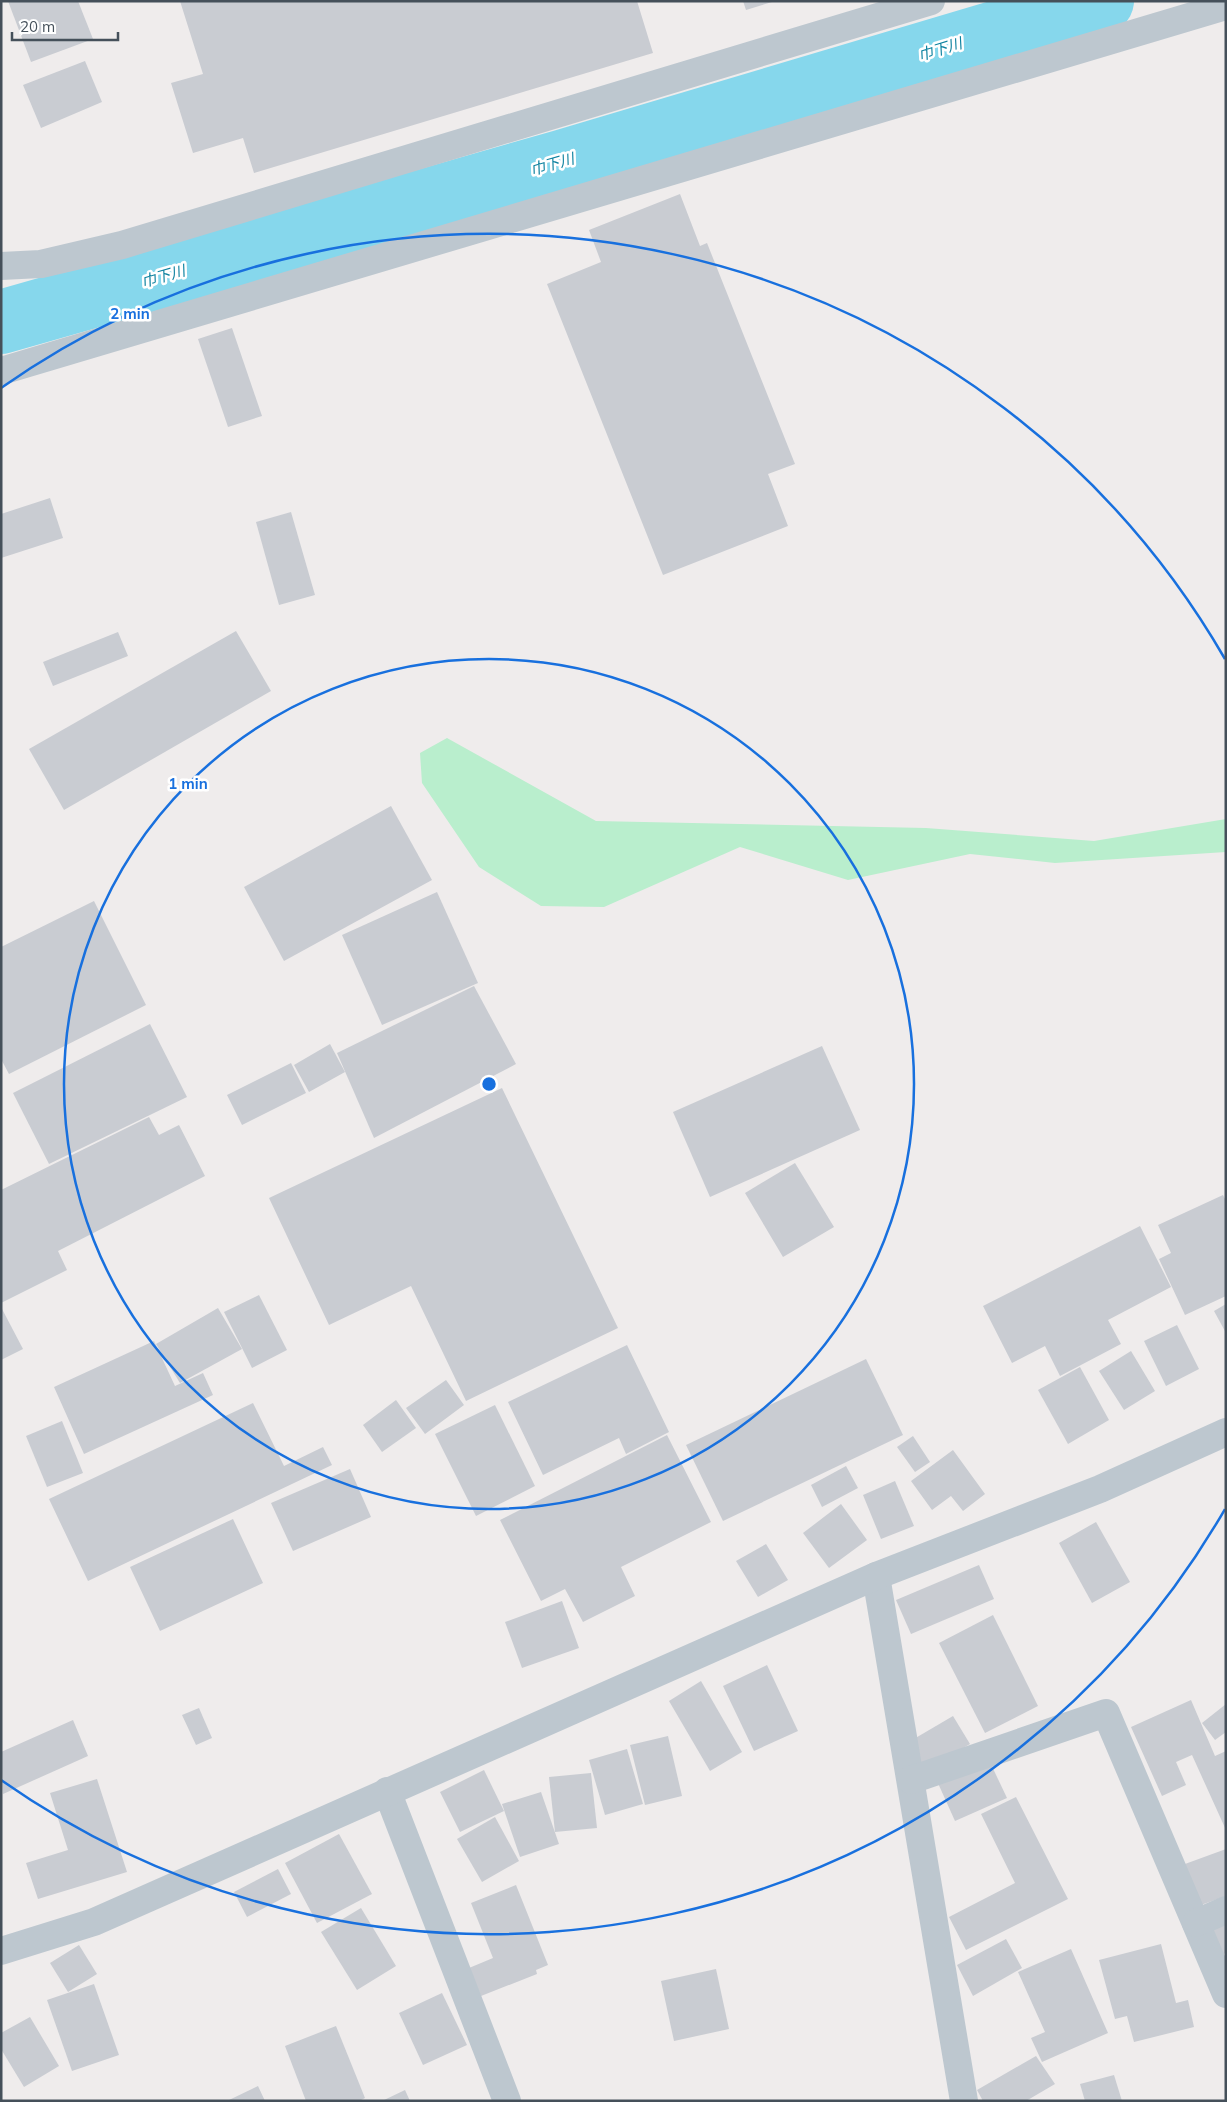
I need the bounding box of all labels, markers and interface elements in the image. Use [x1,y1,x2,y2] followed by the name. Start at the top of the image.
[12,10,119,42] scale bar
[20,17,55,36] text: 20 m
[916,33,966,65] water label: 巾下川
[528,148,578,179] water label: 巾下川
[139,260,189,291] water label: 巾下川
[110,304,150,323] text: 2 min
[168,774,208,793] text: 1 min
[480,1075,498,1093] centre of rings

